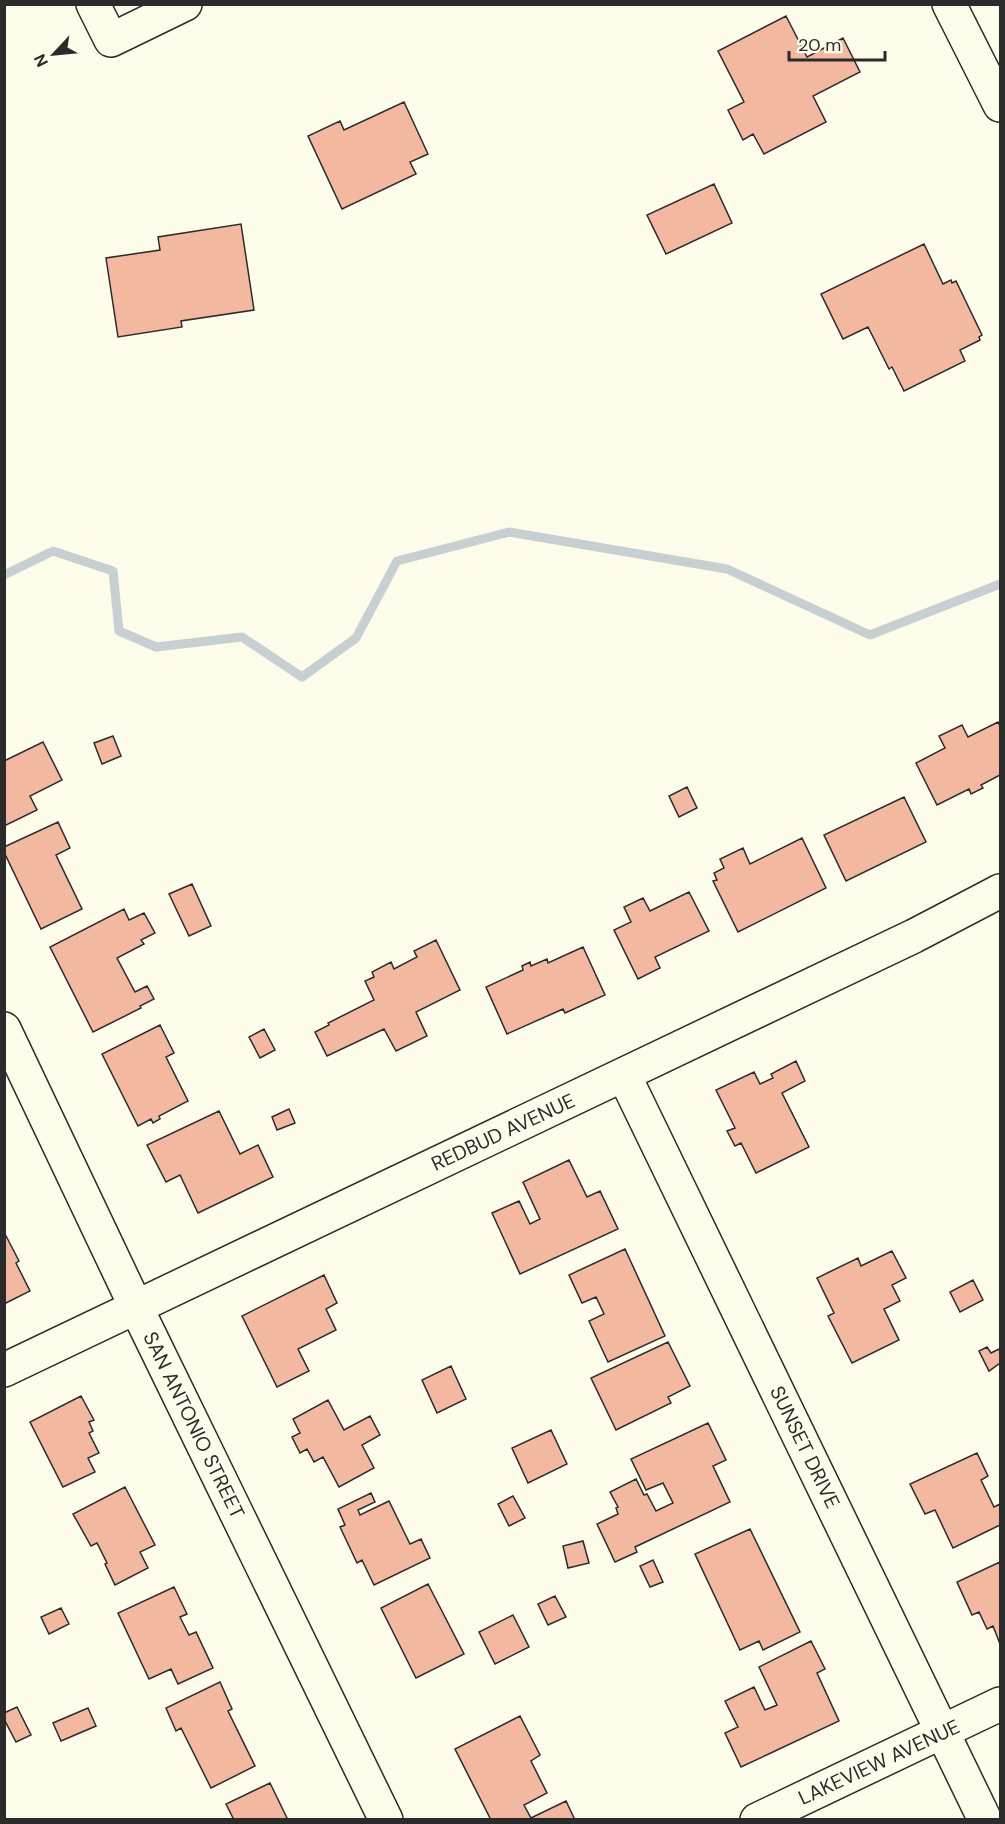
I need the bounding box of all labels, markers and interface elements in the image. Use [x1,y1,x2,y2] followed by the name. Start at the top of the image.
[24,24,84,84] north arrow
[789,24,885,62] scale bar
[798,33,841,57] text: 20 m
[29,51,53,70] text: N
[427,1087,579,1177] street label: REDBUD AVENUE
[137,1327,251,1523] street label: SAN ANTONIO STREET
[764,1382,846,1512] street label: SUNSET DRIVE
[794,1713,964,1811] street label: LAKEVIEW AVENUE

